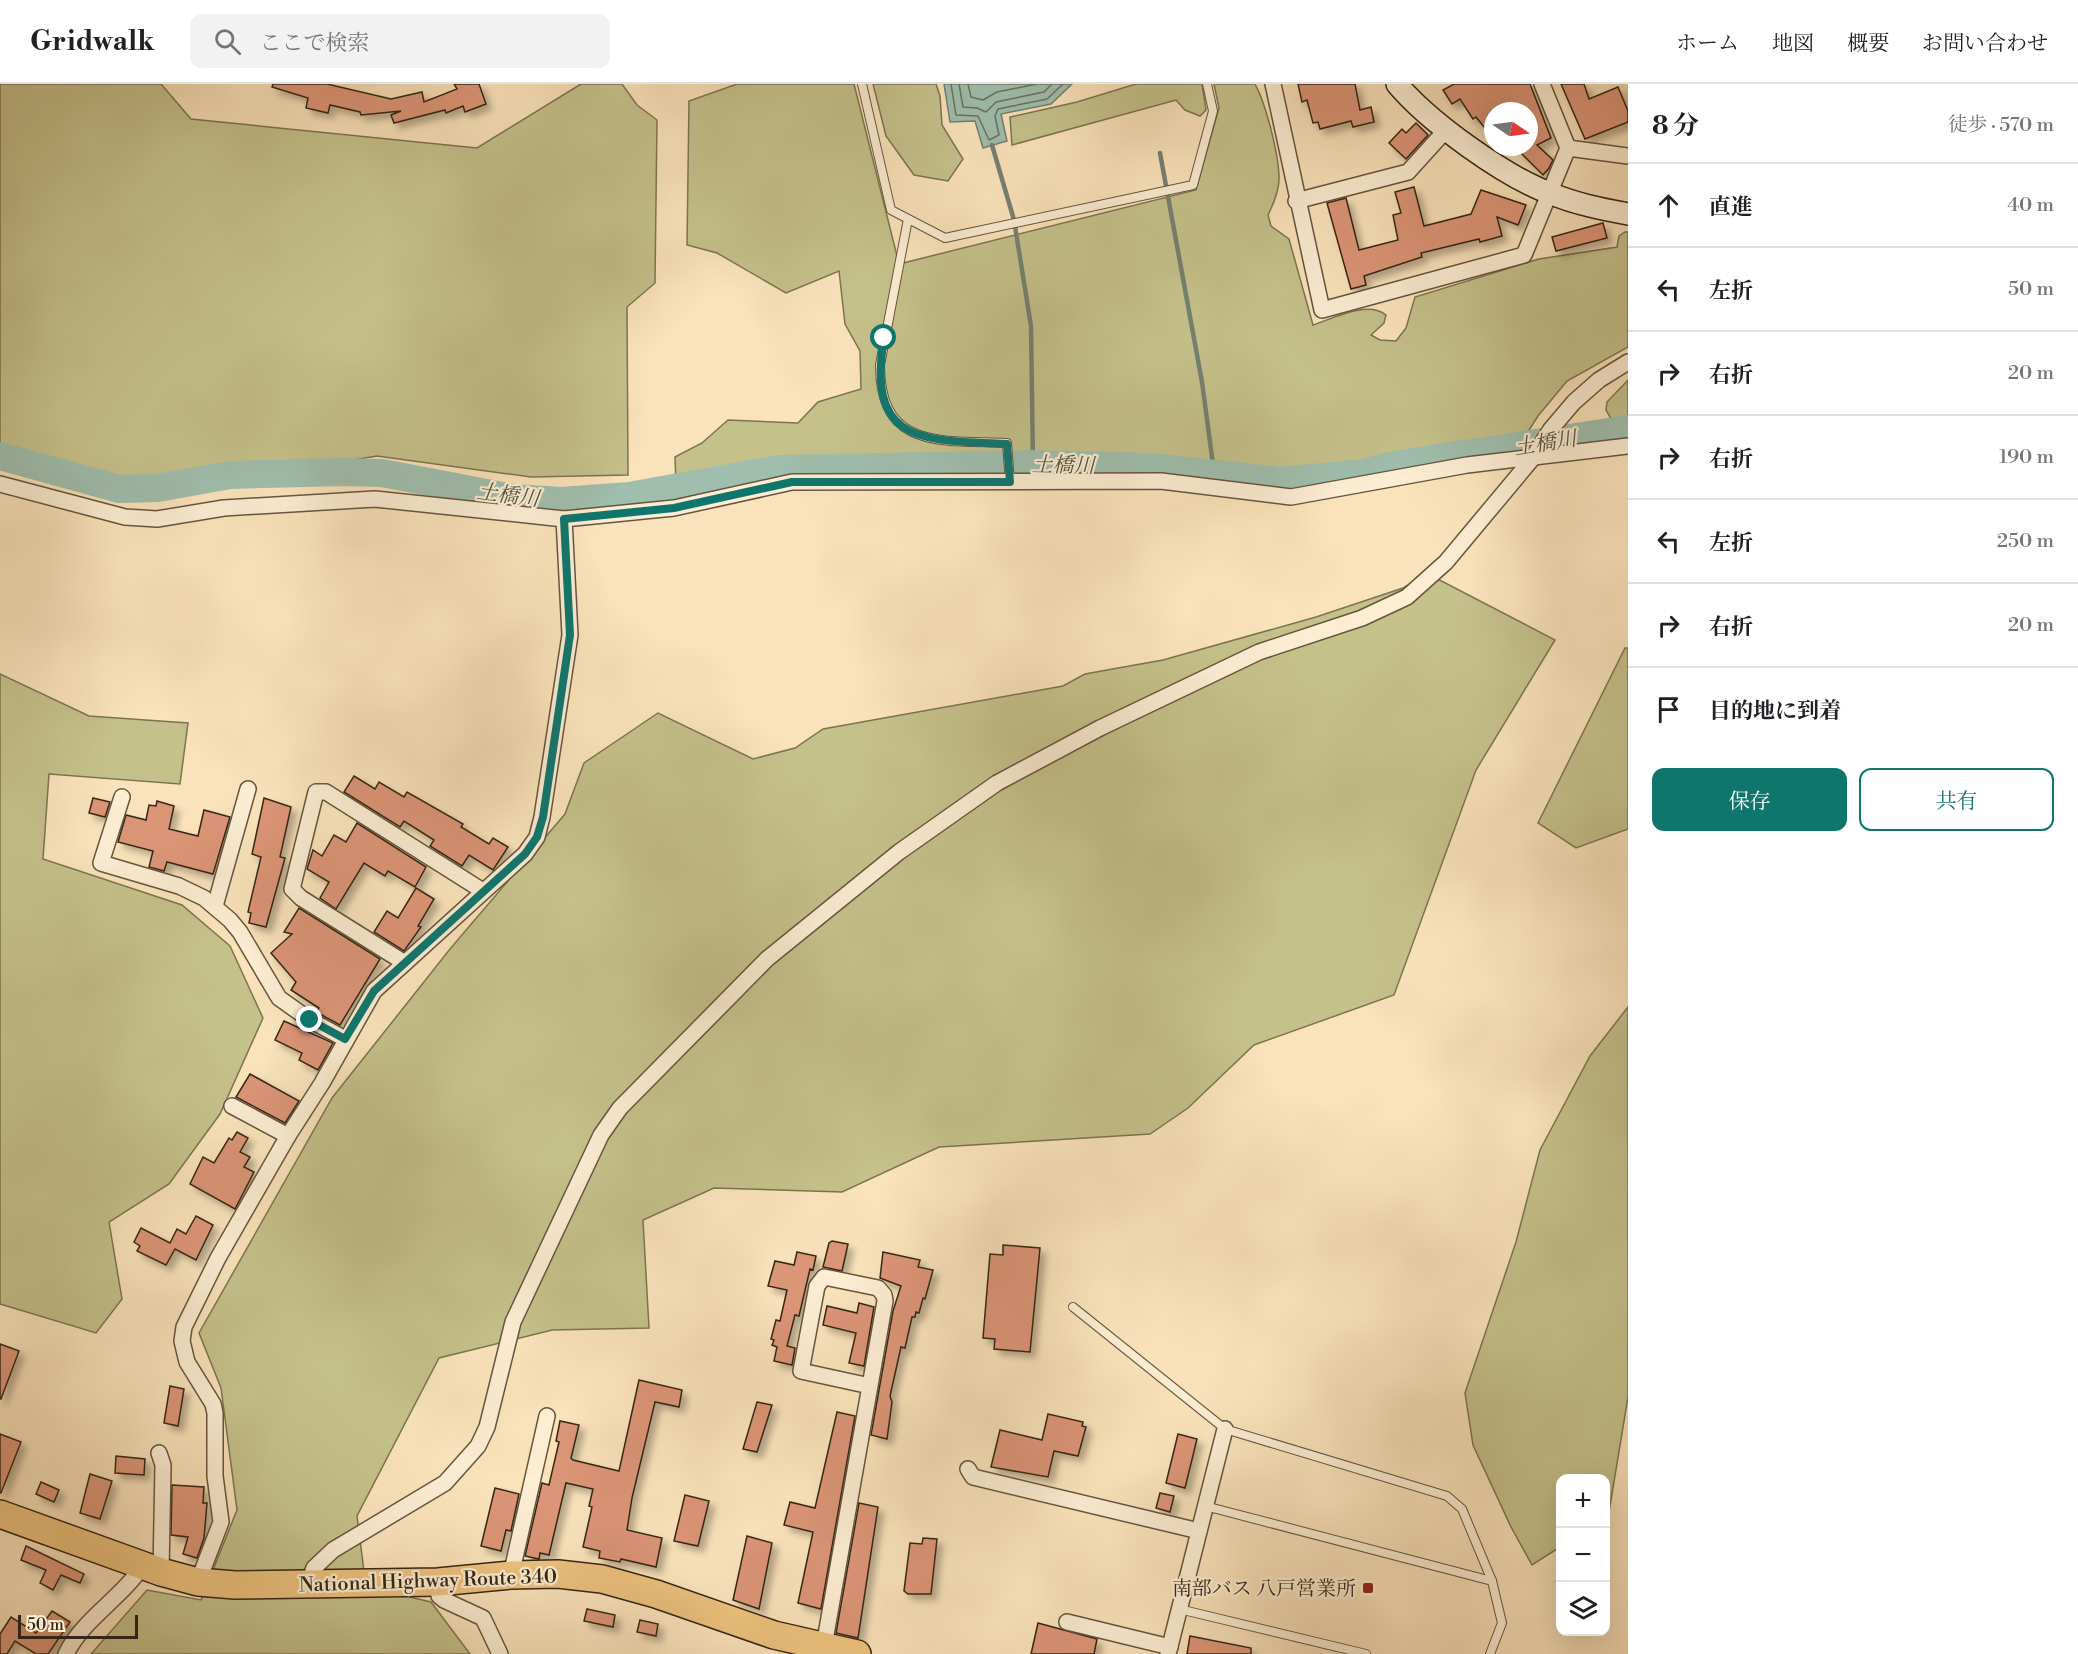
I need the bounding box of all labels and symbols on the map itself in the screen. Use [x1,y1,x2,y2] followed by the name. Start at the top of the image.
[1484,102,1538,156] north arrow
[870,324,896,350] route start
[1512,426,1580,462] water label: 土橋川
[1031,452,1097,480] water label: 土橋川
[475,479,543,513] water label: 土橋川
[296,1006,322,1032] route end
[299,1565,557,1598] street label: National Highway Route 340
[1172,1577,1356,1602] place label: 南部バス 八戸営業所
[1361,1581,1375,1595] marker: 南部バス 八戸営業所
[18,1612,138,1640] scale bar

